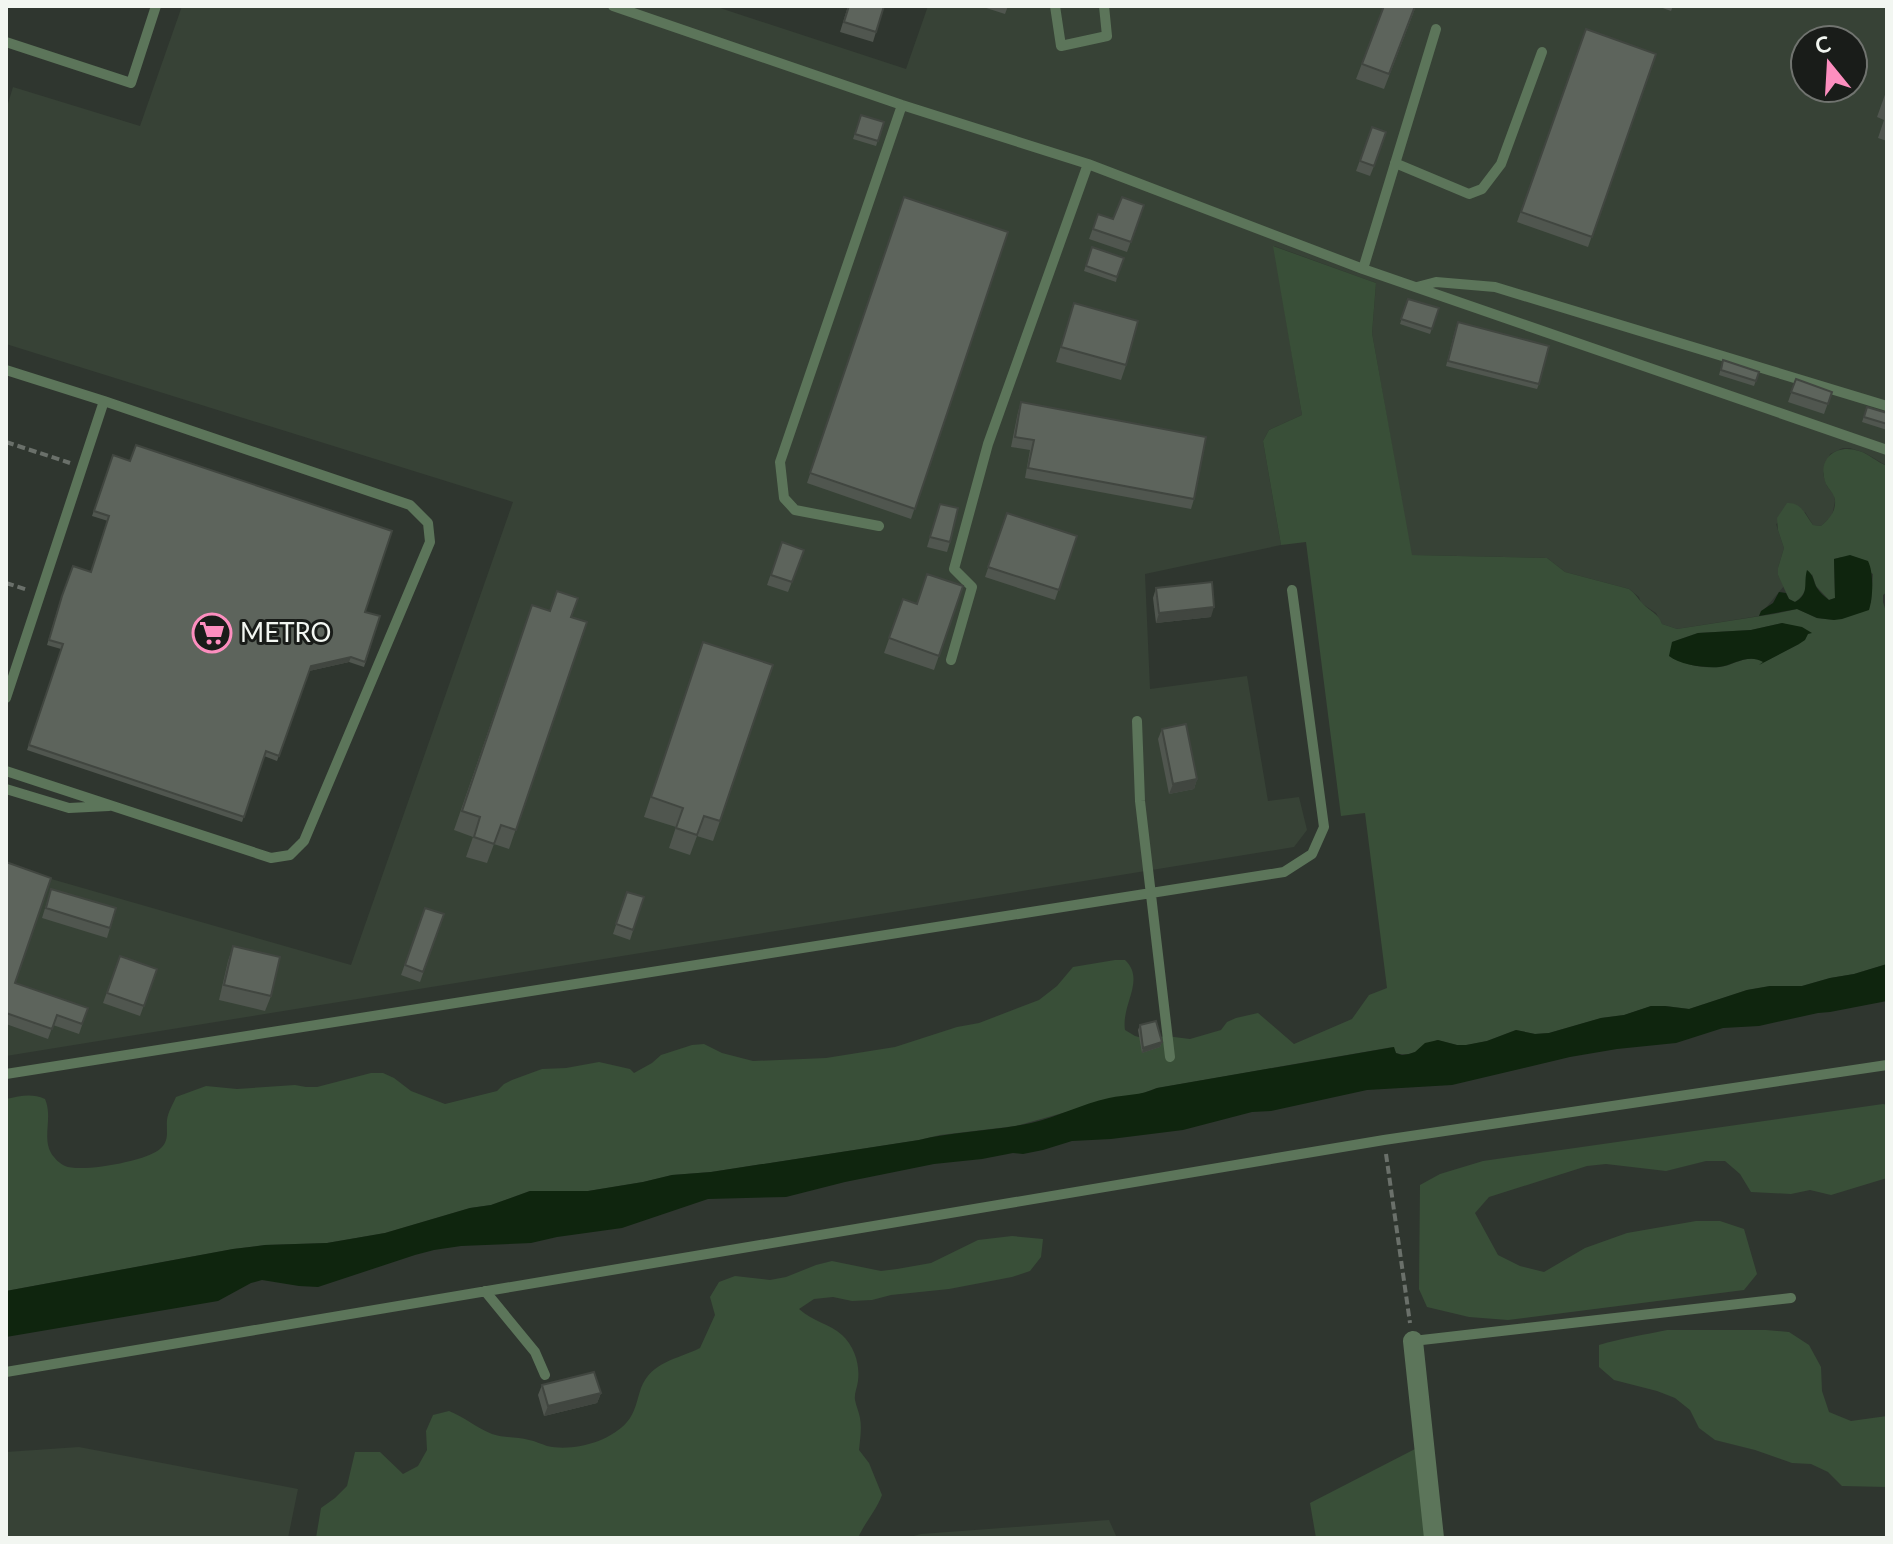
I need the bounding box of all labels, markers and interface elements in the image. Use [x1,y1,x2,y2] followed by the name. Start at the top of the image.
[1789,24,1869,104] north arrow
[1812,29,1834,60] text: С
[191,612,233,654] supermarket icon: METRO
[240,616,331,648] place label: METRO

